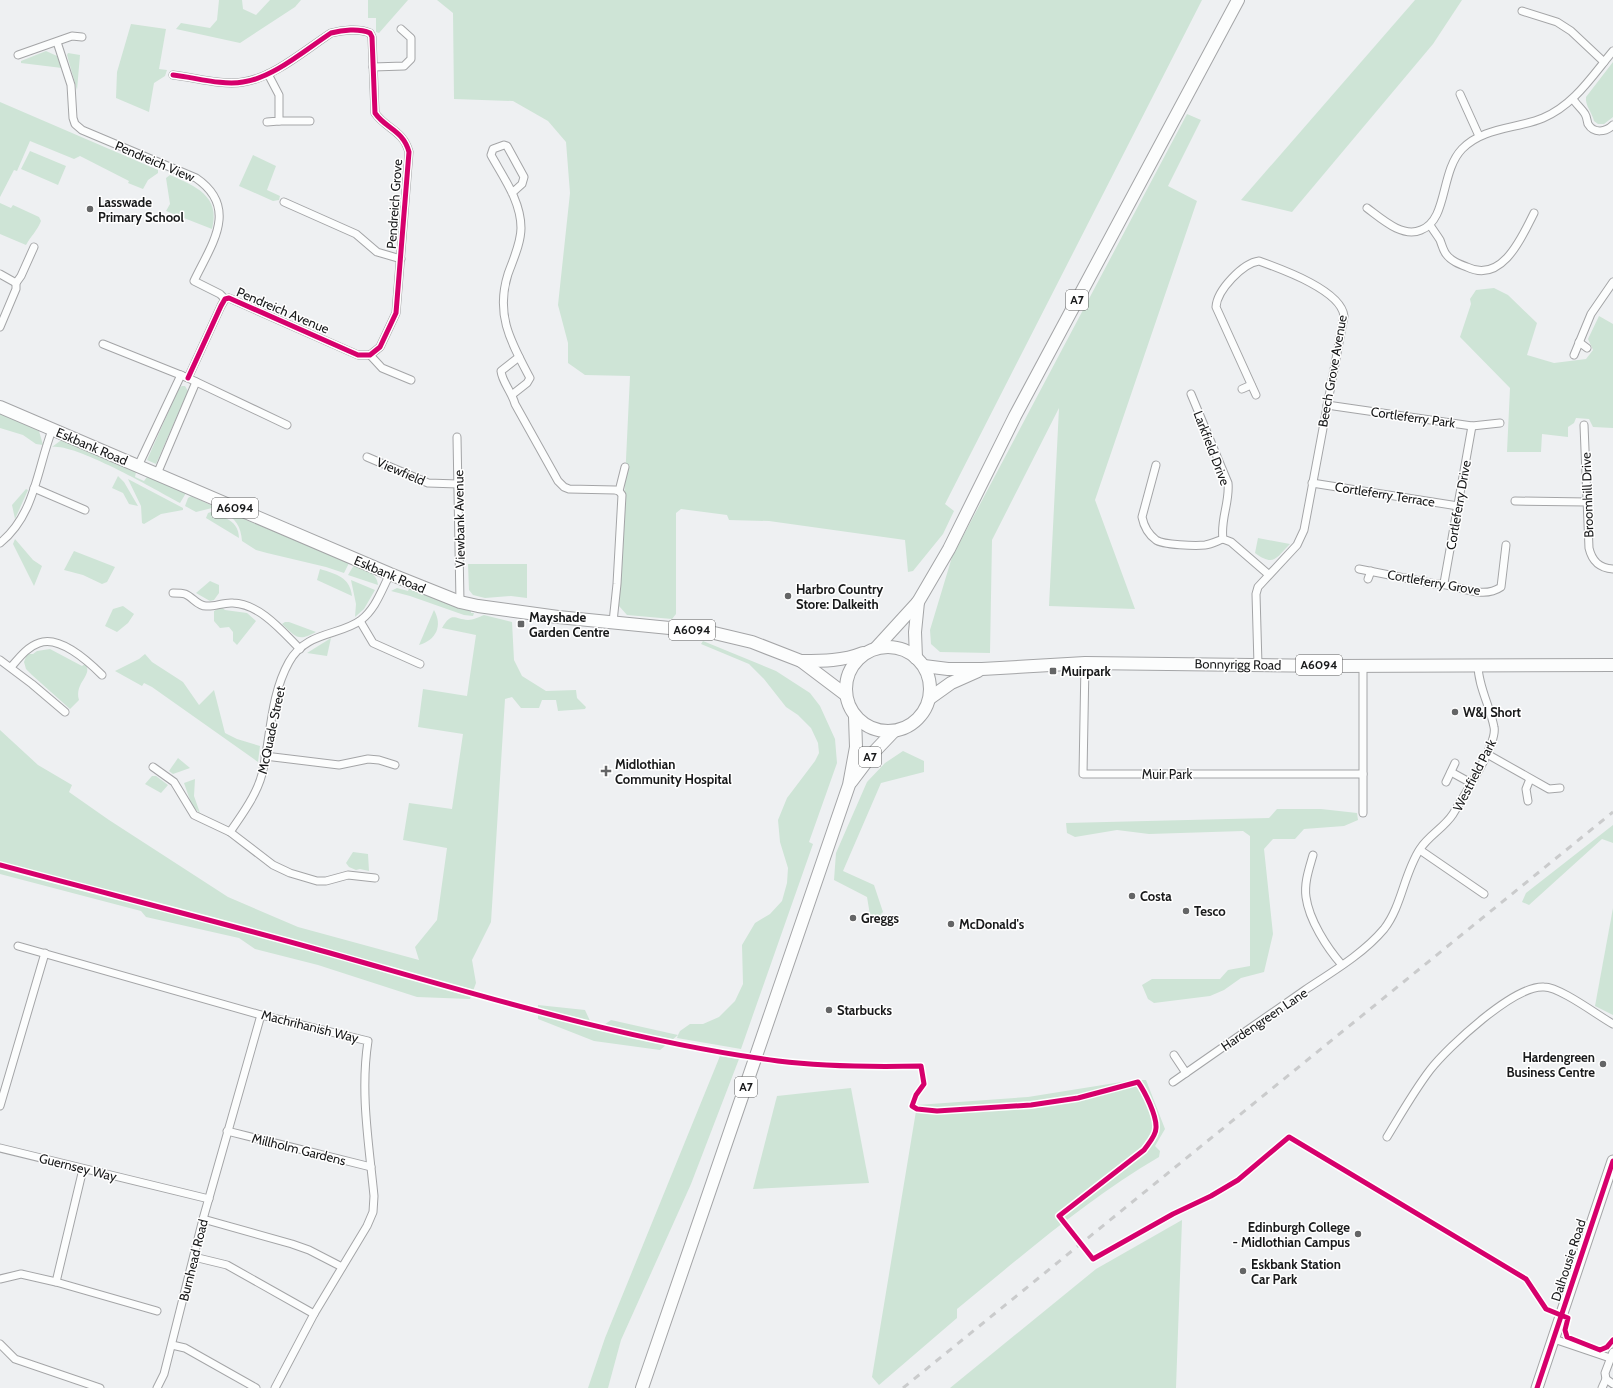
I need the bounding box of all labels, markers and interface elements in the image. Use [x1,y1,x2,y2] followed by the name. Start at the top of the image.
[113,137,198,185] street label: Pendreich View
[383,158,405,250] street label: Pendreich Grove
[98,194,184,225] place label: Lasswade Primary School
[85,204,95,214] marker: Lasswade Primary School
[234,283,332,337] street label: Pendreich Avenue
[1066,290,1088,310] road number: A7
[1314,313,1350,428] street label: Beech Grove Avenue
[1370,403,1456,431] street label: Cortleferry Park
[1190,408,1234,488] street label: Larkfield Drive
[54,424,130,468] street label: Eskbank Road
[1578,452,1596,538] street label: Broomhill Drive
[374,454,428,488] street label: Viewfield
[1442,459,1474,551] street label: Cortleferry Drive
[450,470,468,568] street label: Viewbank Avenue
[1334,478,1436,510] street label: Cortleferry Terrace
[212,498,258,518] road number: A6094
[352,552,428,596] street label: Eskbank Road
[1386,566,1482,598] street label: Cortleferry Grove
[796,581,883,612] place label: Harbro Country Store: Dalkeith
[783,591,793,601] marker: Harbro Country Store: Dalkeith
[529,609,610,640] place label: Mayshade Garden Centre
[516,619,526,629] marker: Mayshade Garden Centre
[669,620,715,640] road number: A6094
[1194,655,1282,673] street label: Bonnyrigg Road
[1296,655,1342,675] road number: A6094
[1061,663,1111,679] place label: Muirpark
[1048,666,1058,676] marker: Muirpark
[254,684,288,775] street label: McQuade Street
[1463,704,1521,720] place label: W&J Short
[1450,707,1460,717] marker: W&J Short
[1449,736,1499,814] street label: Westfield Park
[859,747,881,767] road number: A7
[615,756,732,787] place label: Midlothian Community Hospital
[600,765,612,777] marker: Midlothian Community Hospital
[1142,766,1192,782] street label: Muir Park
[1140,888,1172,904] place label: Costa
[1127,891,1137,901] marker: Costa
[1194,903,1226,919] place label: Tesco
[1181,906,1191,916] marker: Tesco
[861,910,899,926] place label: Greggs
[848,913,858,923] marker: Greggs
[959,916,1025,932] place label: McDonald's
[946,919,956,929] marker: McDonald's
[1218,984,1311,1054] street label: Hardengreen Lane
[837,1002,892,1018] place label: Starbucks
[824,1005,834,1015] marker: Starbucks
[260,1006,361,1046] street label: Machrihanish Way
[1506,1049,1595,1080] place label: Hardengreen Business Centre
[1598,1059,1608,1069] marker: Hardengreen Business Centre
[735,1077,757,1097] road number: A7
[250,1130,348,1169] street label: Millholm Gardens
[38,1150,119,1184] street label: Guernsey Way
[175,1217,211,1303] street label: Burnhead Road
[1547,1217,1589,1303] street label: Dalhousie Road
[1233,1219,1350,1250] place label: Edinburgh College - Midlothian Campus
[1353,1229,1363,1239] marker: Edinburgh College - Midlothian Campus
[1251,1256,1341,1287] place label: Eskbank Station Car Park
[1238,1266,1248,1276] marker: Eskbank Station Car Park

